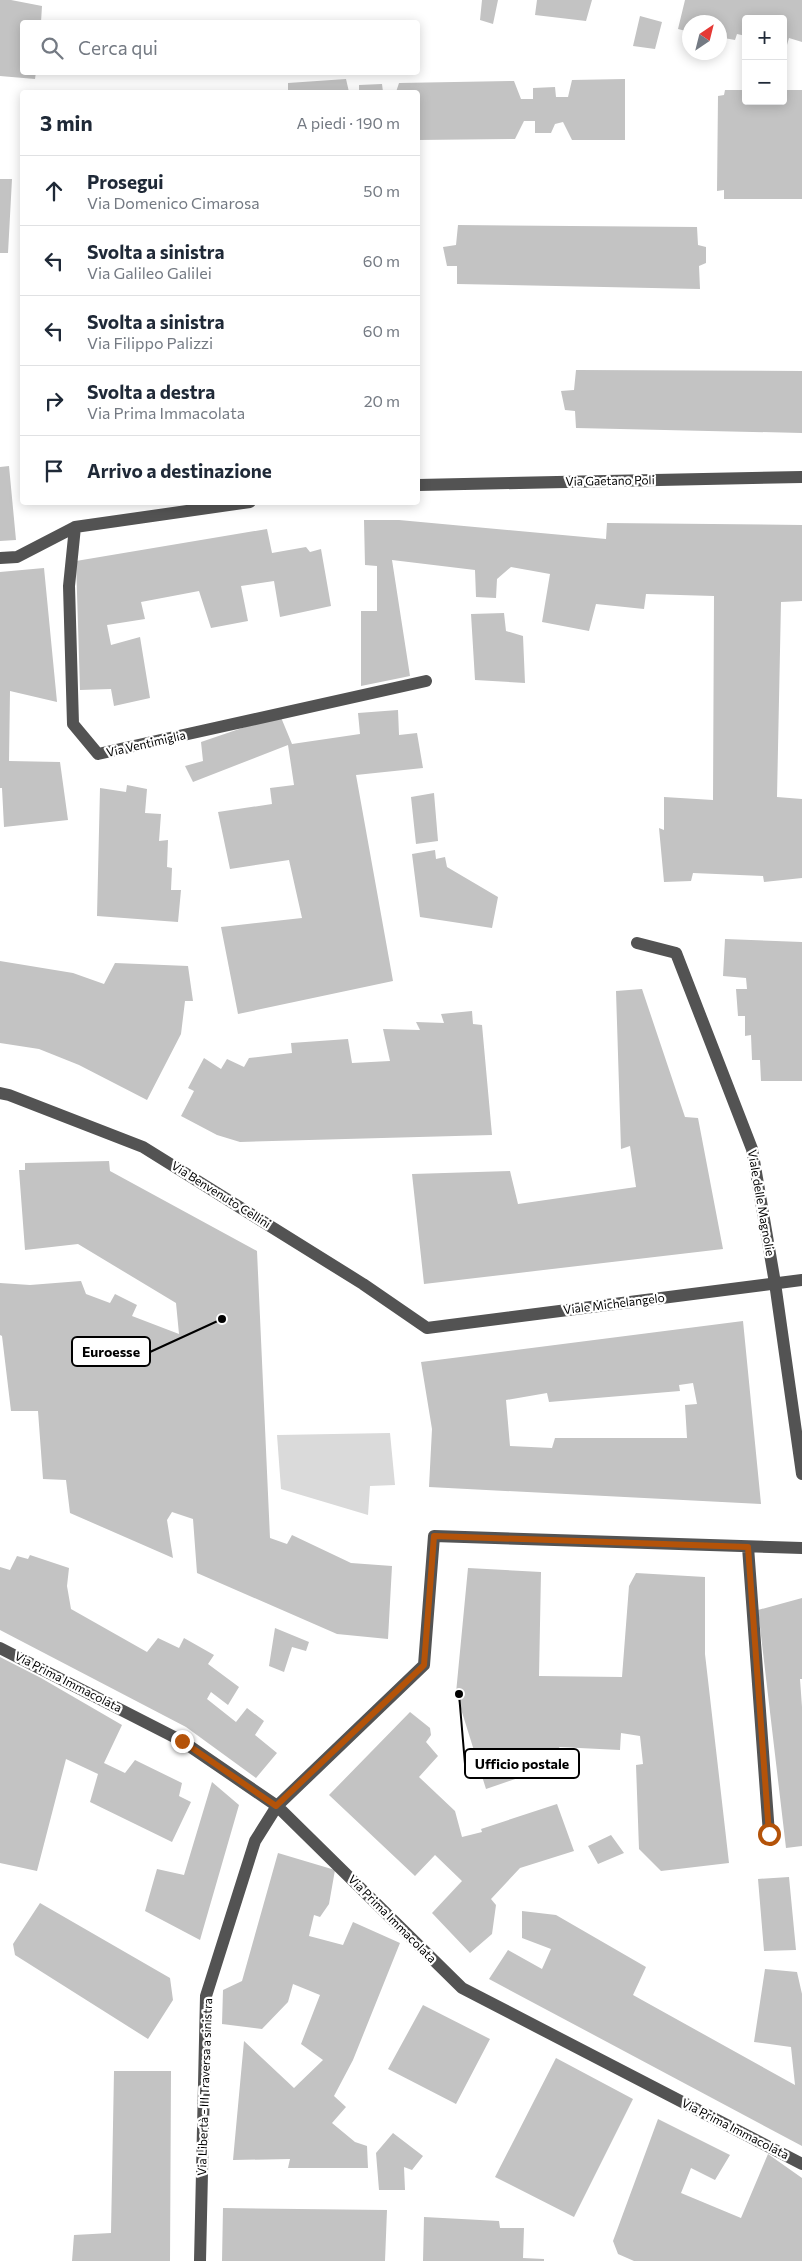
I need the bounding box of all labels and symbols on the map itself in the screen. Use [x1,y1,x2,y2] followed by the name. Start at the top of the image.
[682,15,727,60] north arrow
[565,472,655,488] street label: Via Gaetano Poli
[105,727,187,759] street label: Via Ventimiglia
[746,1148,778,1257] street label: Viale delle Magnolie
[169,1158,274,1230] street label: Via Benvenuto Cellini
[562,1290,665,1316] street label: Viale Michelangelo
[72,1337,150,1366] callout: Euroesse
[82,1343,140,1360] text: Euroesse
[12,1648,124,1714] street label: Via Prima Immacolata
[171,1730,194,1753] route end
[465,1749,579,1778] callout: Ufficio postale
[475,1755,569,1772] text: Ufficio postale
[758,1823,781,1846] route start
[346,1871,440,1965] street label: Via Prima Immacolata
[194,1998,214,2176] street label: Via Libertà - III Traversa a sinistra
[679,2095,791,2161] street label: Via Prima Immacolata

